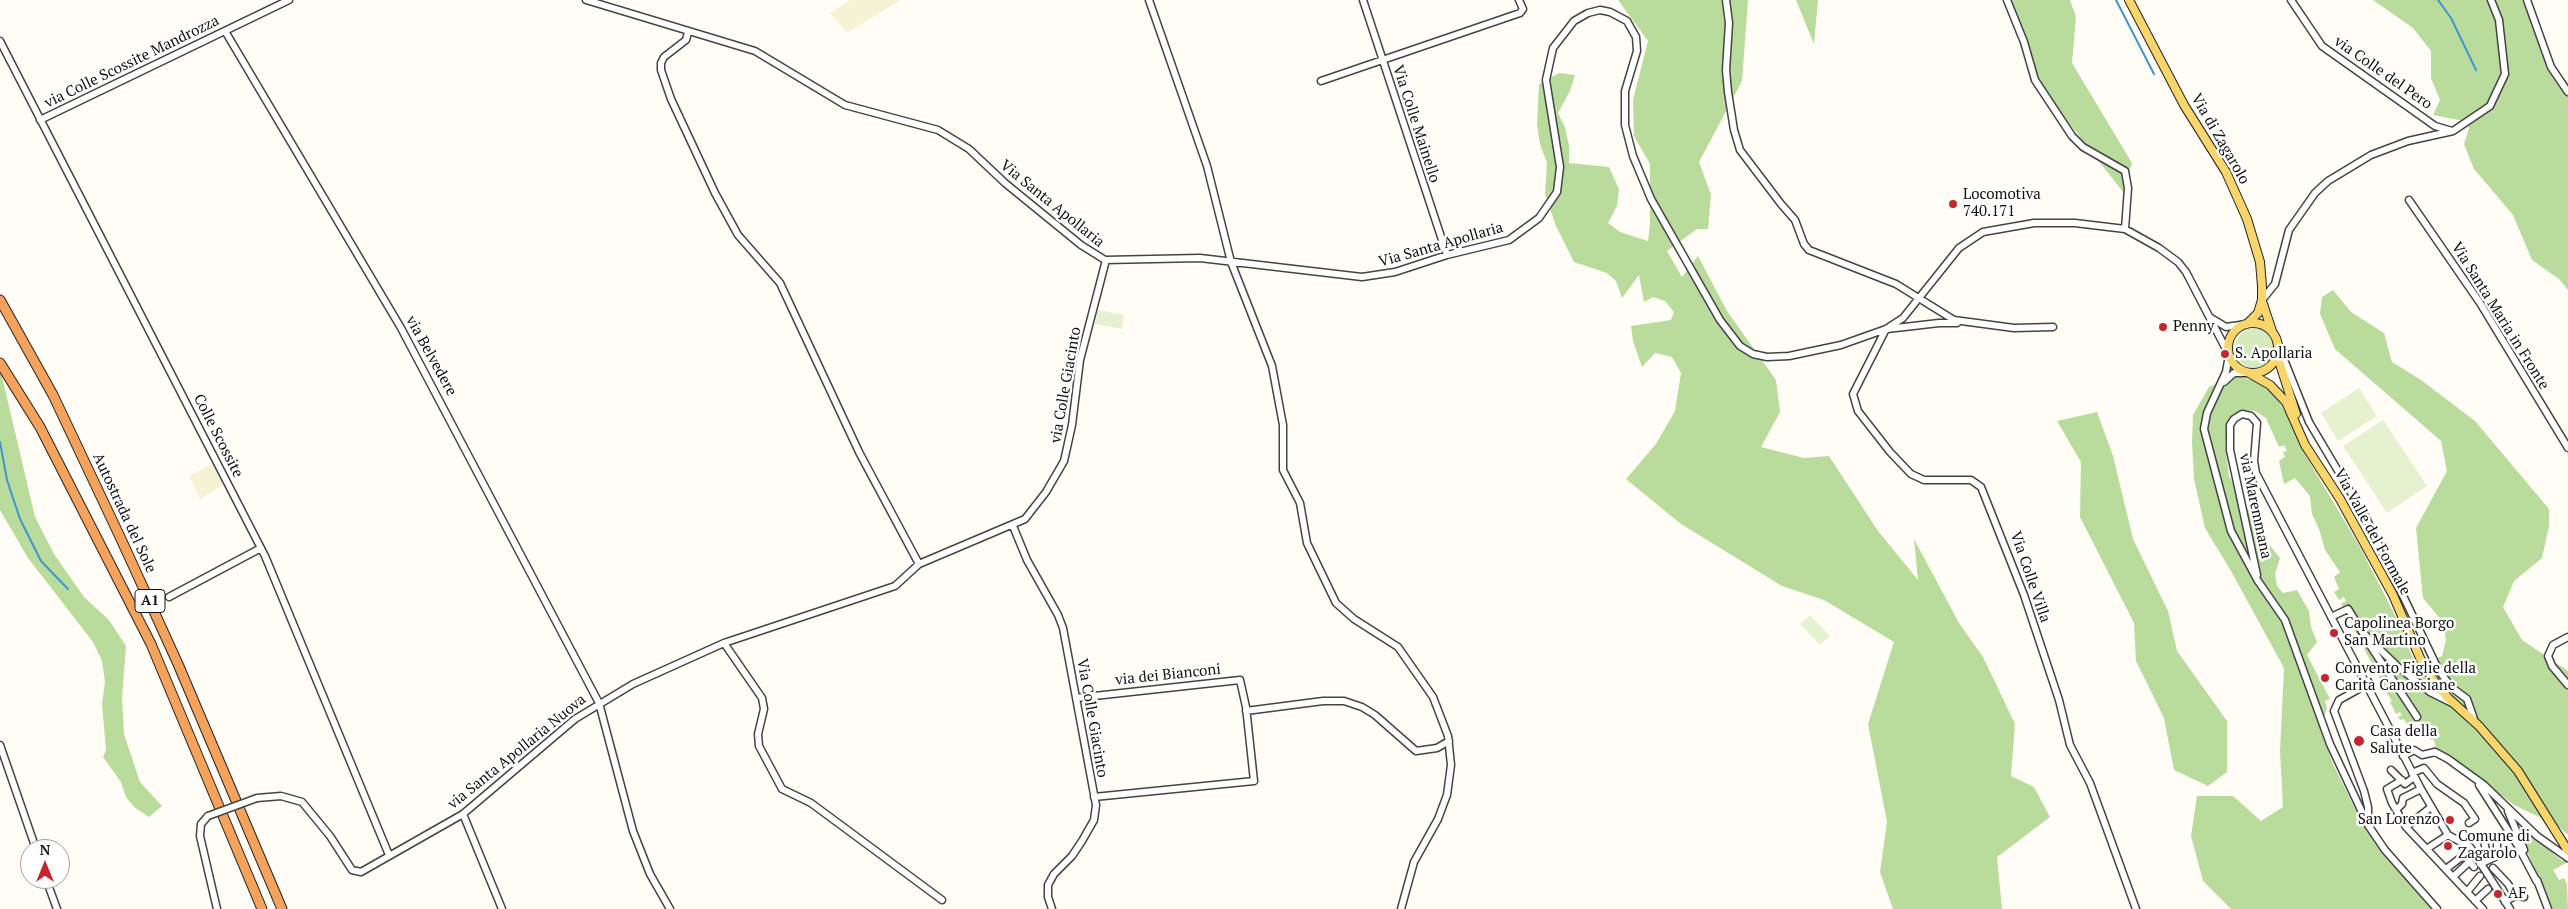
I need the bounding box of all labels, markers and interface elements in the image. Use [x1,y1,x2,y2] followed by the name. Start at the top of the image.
[42,12,222,112] street label: via Colle Scossite Mandrozza
[2331,33,2435,113] street label: via Colle del Pero
[1388,63,1444,185] street label: Via Colle Mainello
[2187,91,2253,187] street label: Via di Zagarolo
[996,156,1108,252] street label: Via Santa Apollaria
[1963,186,2041,221] place label: Locomotiva 740.171
[1947,198,1959,210] marker: Locomotiva 740.171
[1377,219,1505,271] street label: Via Santa Apollaria
[2447,239,2553,393] street label: Via Santa Maria in Fronte
[402,313,460,399] street label: via Belvedere
[2173,318,2214,336] place label: Penny
[2157,321,2169,333] marker: Penny
[1047,325,1085,445] street label: via Colle Giacinto
[2235,345,2312,363] place label: S. Apollaria
[2219,348,2231,360] marker: S. Apollaria
[189,391,247,481] street label: Colle Scossite
[88,450,160,576] street label: Autostrada del Sole
[2235,452,2275,560] street label: via Maremmana
[2330,466,2414,598] street label: Via Valle del Formale
[2006,529,2054,625] street label: Via Colle Villa
[135,590,165,612] road number: A1
[2344,615,2454,650] place label: Capolinea Borgo San Martino
[2328,627,2340,639] marker: Capolinea Borgo San Martino
[1073,657,1111,779] street label: Via Colle Giacinto
[2335,660,2476,695] place label: Convento Figlie della Carità Canossiane
[1114,661,1222,689] street label: via dei Bianconi
[2319,672,2331,684] marker: Convento Figlie della Carità Canossiane
[444,691,590,813] street label: via Santa Apollaria Nuova
[2370,723,2437,758] place label: Casa della Salute
[2352,734,2366,748] marker: Casa della Salute
[2358,811,2440,829] place label: San Lorenzo
[2444,814,2456,826] marker: San Lorenzo
[2458,828,2530,863] place label: Comune di Zagarolo
[20,839,70,889] north arrow
[40,840,50,859] text: N
[2442,840,2454,852] marker: Comune di Zagarolo
[2508,885,2526,903] place label: AF
[2492,888,2504,900] marker: AF

